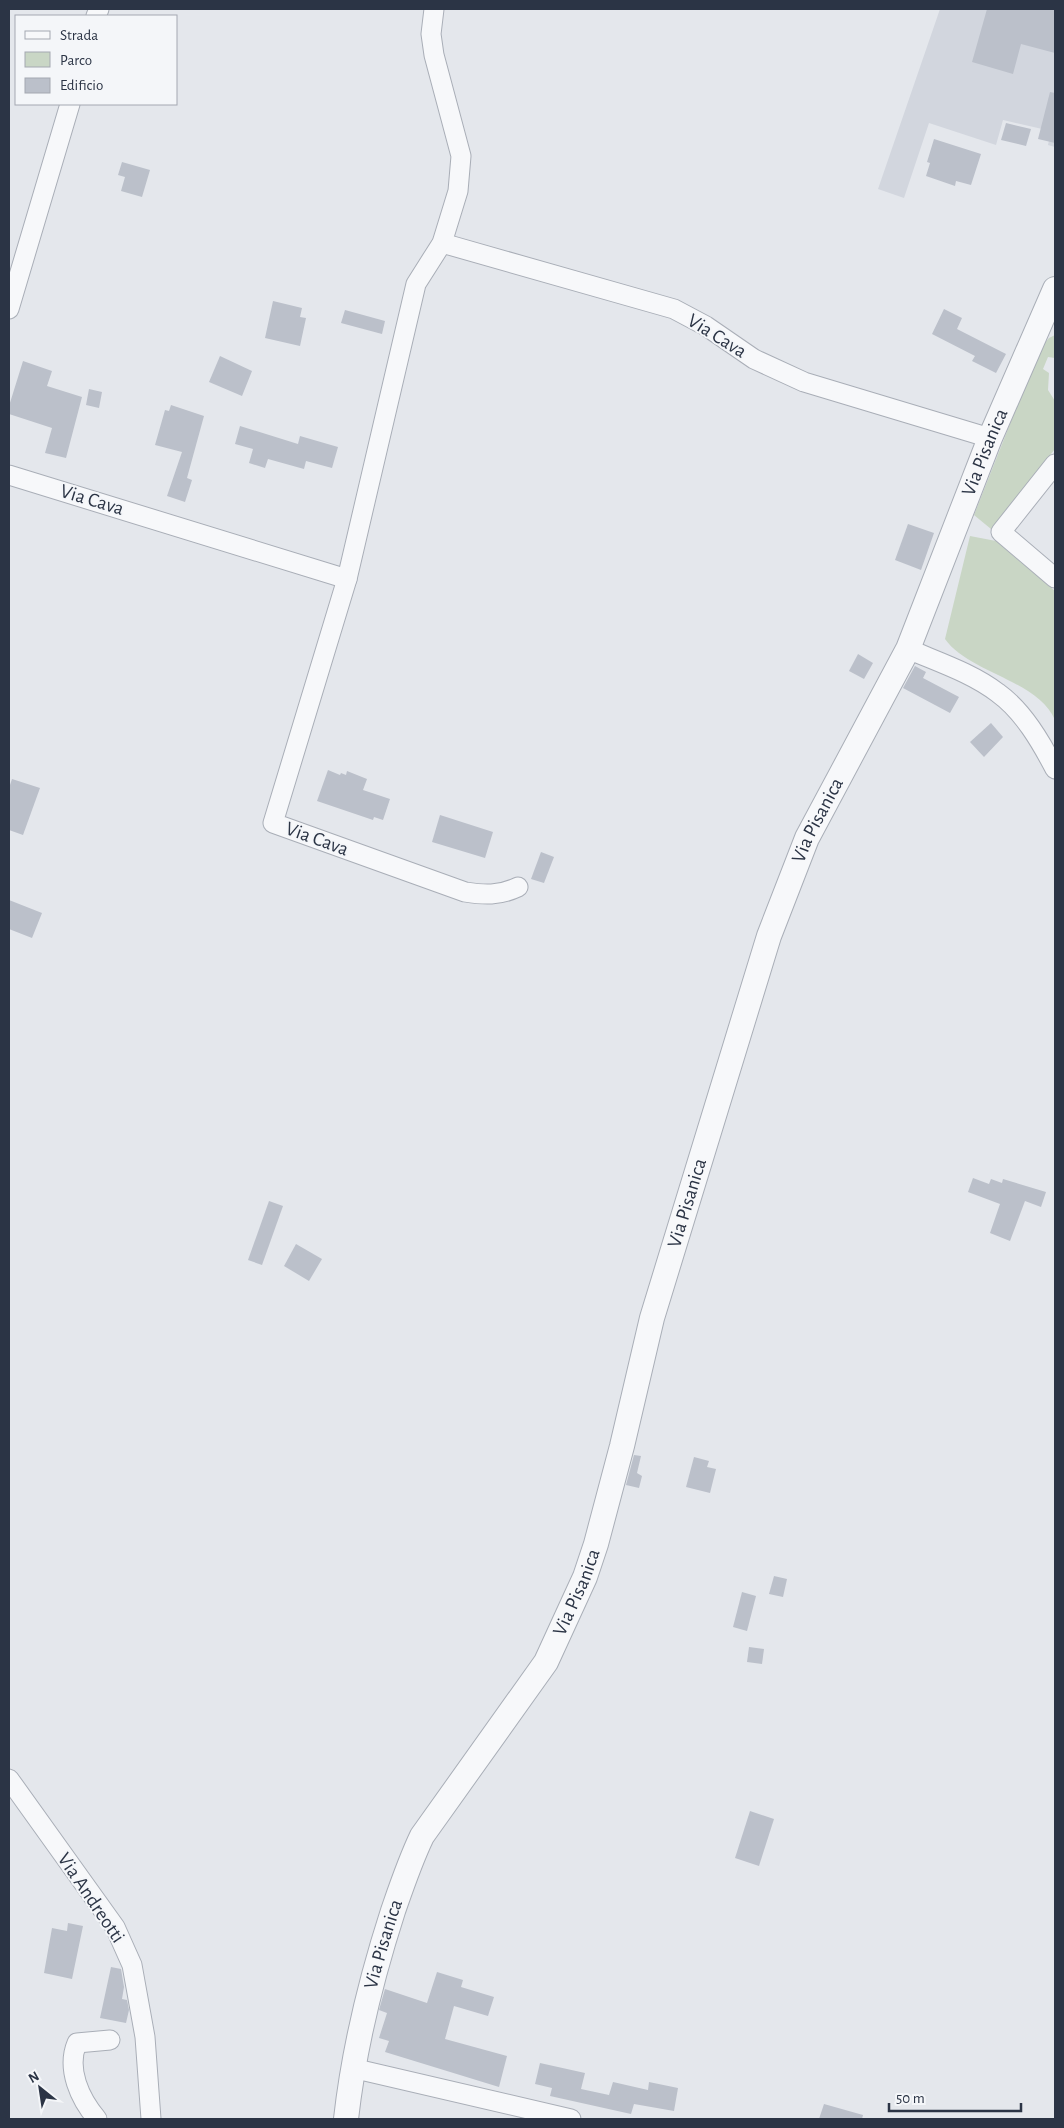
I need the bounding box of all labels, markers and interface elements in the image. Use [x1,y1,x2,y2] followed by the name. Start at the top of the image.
[15,15,178,105] legend
[60,28,98,43] text: Strada
[60,53,92,68] text: Parco
[60,78,103,93] text: Edificio
[684,310,750,362] street label: Via Cava
[958,406,1012,499] street label: Via Pisanica
[58,481,126,519] street label: Via Cava
[788,774,847,866] street label: Via Pisanica
[283,818,351,860] street label: Via Cava
[664,1156,710,1250] street label: Via Pisanica
[549,1546,604,1639] street label: Via Pisanica
[54,1849,128,1947] street label: Via Andreotti
[361,1897,406,1991] street label: Via Pisanica
[15,2063,65,2113] north arrow
[26,2069,42,2086] text: N
[889,2080,1022,2112] scale bar
[896,2091,925,2106] text: 50 m

